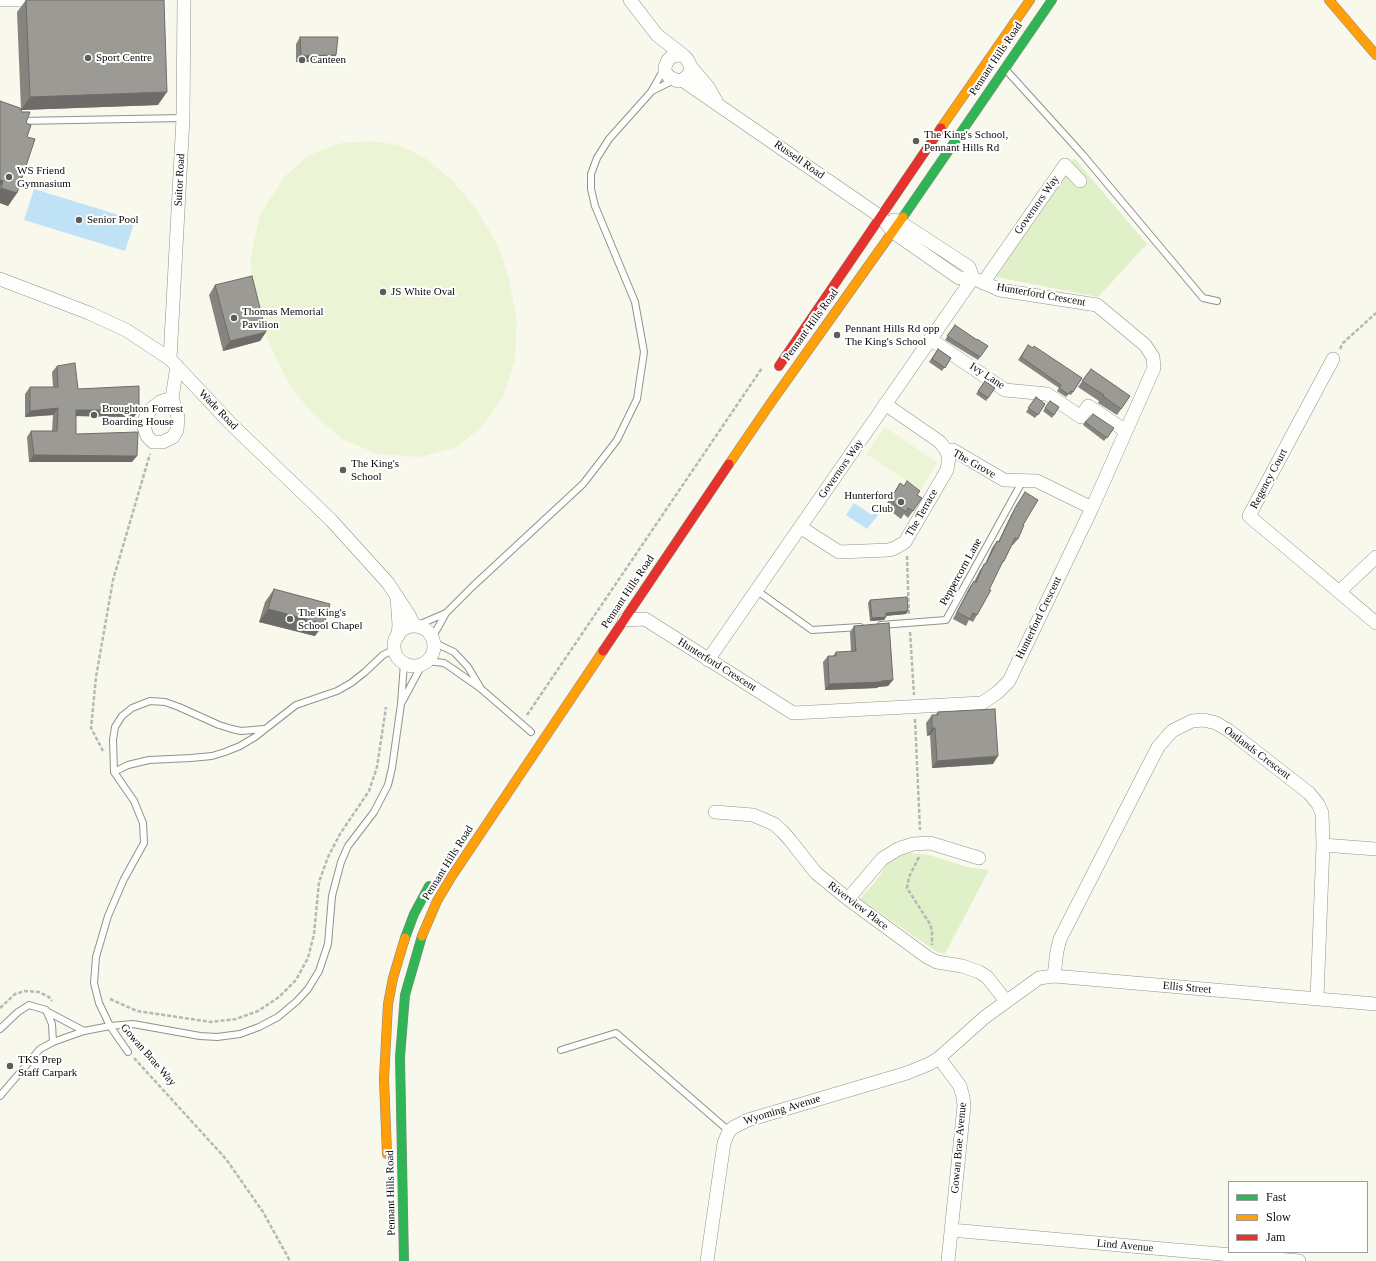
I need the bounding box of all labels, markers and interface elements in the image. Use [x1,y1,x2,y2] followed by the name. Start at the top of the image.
[967,20,1025,98] street label: Pennant Hills Road
[96,51,152,65] place label: Sport Centre
[83,53,93,63] marker: Sport Centre
[310,53,346,67] place label: Canteen
[297,55,307,65] marker: Canteen
[924,128,1008,154] place label: The King's School, Pennant Hills Rd
[911,136,921,146] marker: The King's School, Pennant Hills Rd
[771,138,827,182] street label: Russell Road
[172,153,188,207] street label: Suitor Road
[17,164,71,190] place label: WS Friend Gymnasium
[4,172,14,182] marker: WS Friend Gymnasium
[1012,173,1062,237] street label: Governors Way
[87,213,139,227] place label: Senior Pool
[74,215,84,225] marker: Senior Pool
[995,281,1087,309] street label: Hunterford Crescent
[391,285,455,299] place label: JS White Oval
[378,287,388,297] marker: JS White Oval
[781,287,841,363] street label: Pennant Hills Road
[242,305,324,331] place label: Thomas Memorial Pavilion
[229,313,239,323] marker: Thomas Memorial Pavilion
[845,322,939,348] place label: Pennant Hills Rd opp The King's School
[832,330,842,340] marker: Pennant Hills Rd opp The King's School
[967,360,1007,392] street label: Ivy Lane
[196,387,240,433] street label: Wade Road
[102,402,183,428] place label: Broughton Forrest Boarding House
[89,410,99,420] marker: Broughton Forrest Boarding House
[816,437,866,501] street label: Governors Way
[950,447,998,481] street label: The Grove
[1248,447,1290,511] street label: Regency Court
[351,457,399,483] place label: The King's School
[338,465,348,475] marker: The King's School
[903,487,941,539] street label: The Terrace
[844,489,893,515] place label: Hunterford Club
[896,497,906,507] marker: Hunterford Club
[937,536,985,608] street label: Peppercorn Lane
[599,553,657,631] street label: Pennant Hills Road
[1013,575,1065,661] street label: Hunterford Crescent
[298,606,362,632] place label: The King's School Chapel
[285,614,295,624] marker: The King's School Chapel
[675,636,759,694] street label: Hunterford Crescent
[1221,724,1293,782] street label: Oatlands Crescent
[420,823,476,903] street label: Pennant Hills Road
[825,879,891,933] street label: Riverview Place
[1162,979,1212,997] street label: Ellis Street
[117,1021,179,1089] street label: Gowan Brae Way
[18,1053,77,1079] place label: TKS Prep Staff Carpark
[5,1061,15,1071] marker: TKS Prep Staff Carpark
[742,1092,822,1128] street label: Wyoming Avenue
[948,1102,970,1194] street label: Gowan Brae Avenue
[384,1150,398,1236] street label: Pennant Hills Road
[1228,1181,1368,1253] legend
[1266,1190,1286,1204] text: Fast
[1266,1210,1291,1224] text: Slow
[1266,1230,1285,1244] text: Jam
[1096,1237,1154,1255] street label: Lind Avenue

